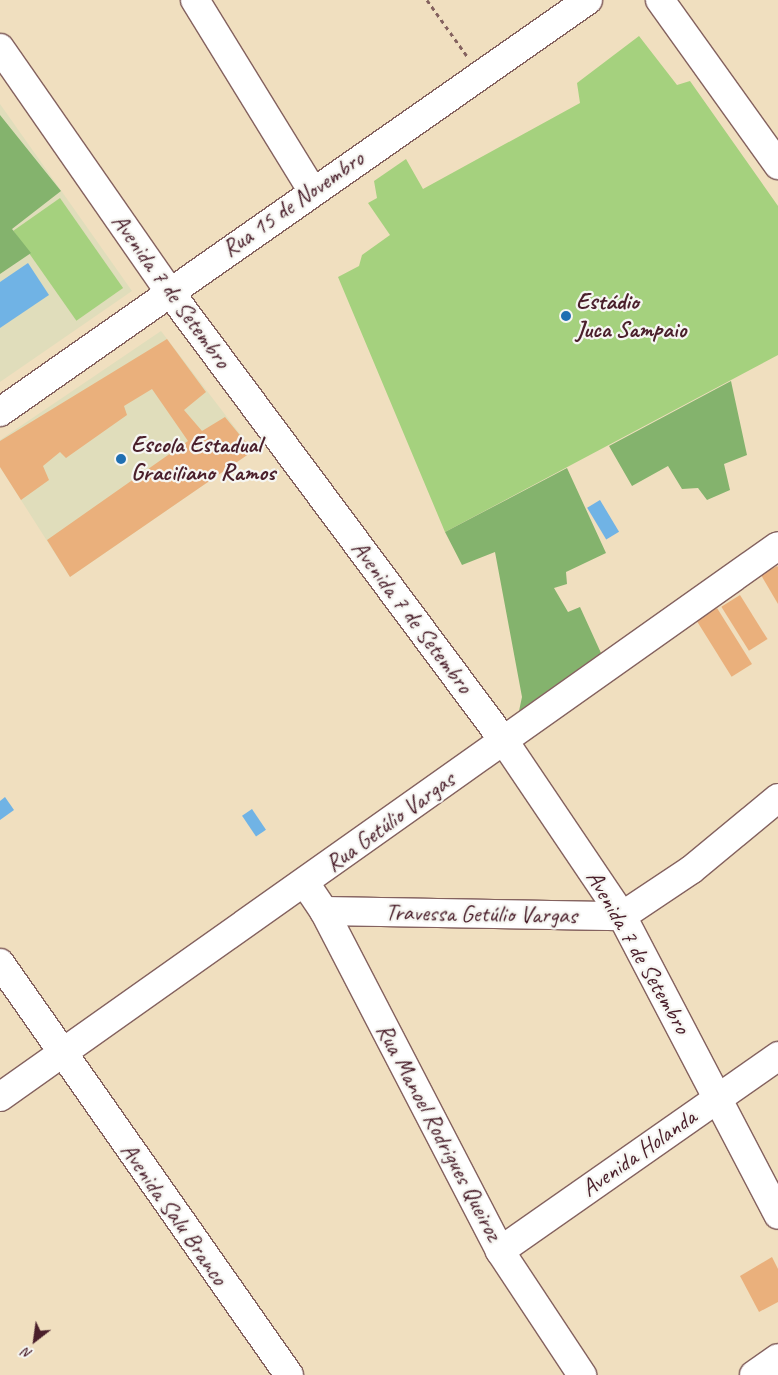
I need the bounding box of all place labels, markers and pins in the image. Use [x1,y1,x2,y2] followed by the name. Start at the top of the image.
[576,288,685,344] place label: Estádio Juca Sampaio
[560,310,572,322] marker: Estádio Juca Sampaio
[131,431,275,487] place label: Escola Estadual Graciliano Ramos
[115,453,127,465] marker: Escola Estadual Graciliano Ramos

